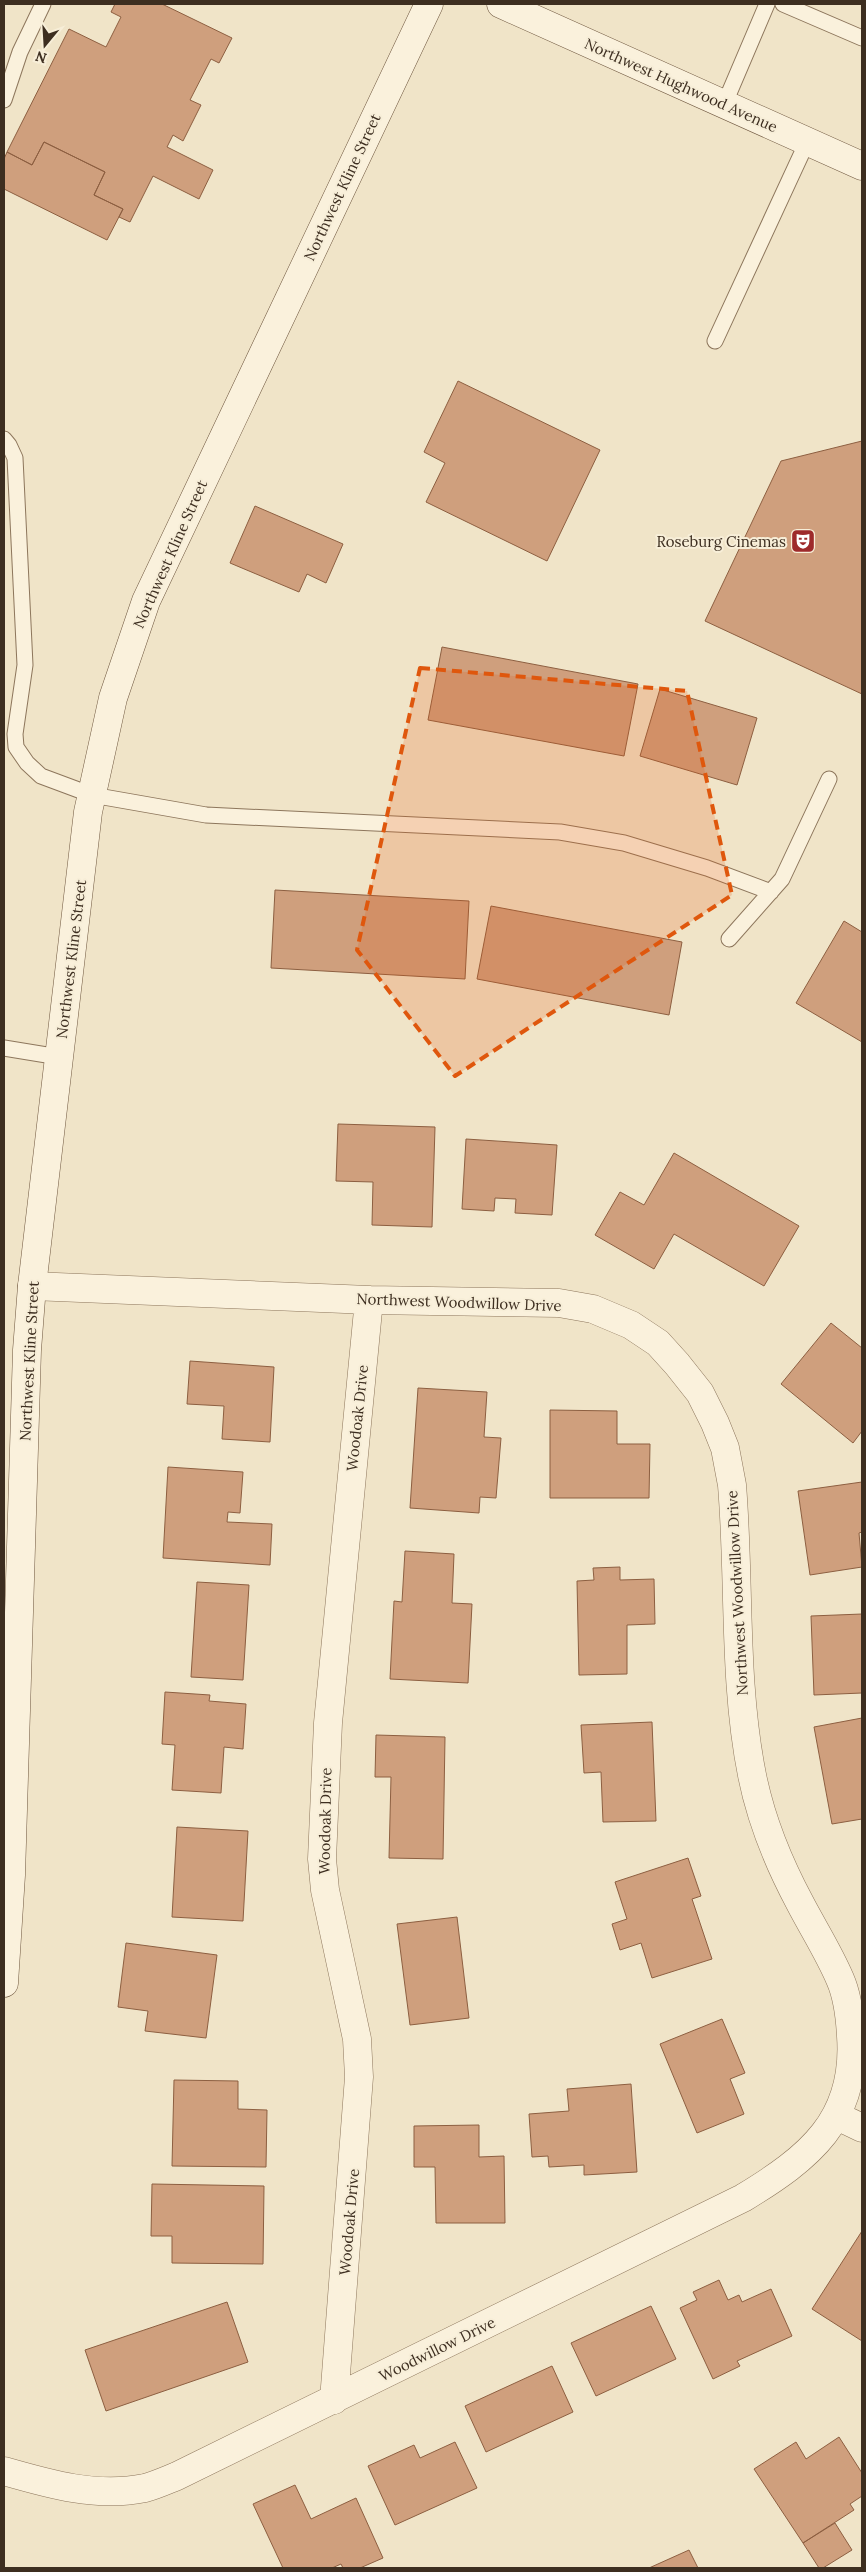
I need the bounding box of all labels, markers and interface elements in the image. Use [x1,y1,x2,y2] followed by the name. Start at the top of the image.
[20,20,70,70] north arrow
[582,34,780,136] street label: Northwest Hughwood Avenue
[33,47,49,68] text: N
[300,110,385,264] street label: Northwest Kline Street
[129,477,211,631] street label: Northwest Kline Street
[790,528,816,554] theatre icon: Roseburg Cinemas
[656,532,786,551] place label: Roseburg Cinemas
[52,878,90,1040] street label: Northwest Kline Street
[15,1280,43,1442] street label: Northwest Kline Street
[356,1289,562,1315] street label: Northwest Woodwillow Drive
[342,1364,372,1472] street label: Woodoak Drive
[722,1490,752,1696] street label: Northwest Woodwillow Drive
[315,1767,335,1875] street label: Woodoak Drive
[335,2168,363,2276] street label: Woodoak Drive
[376,2313,498,2385] street label: Woodwillow Drive

